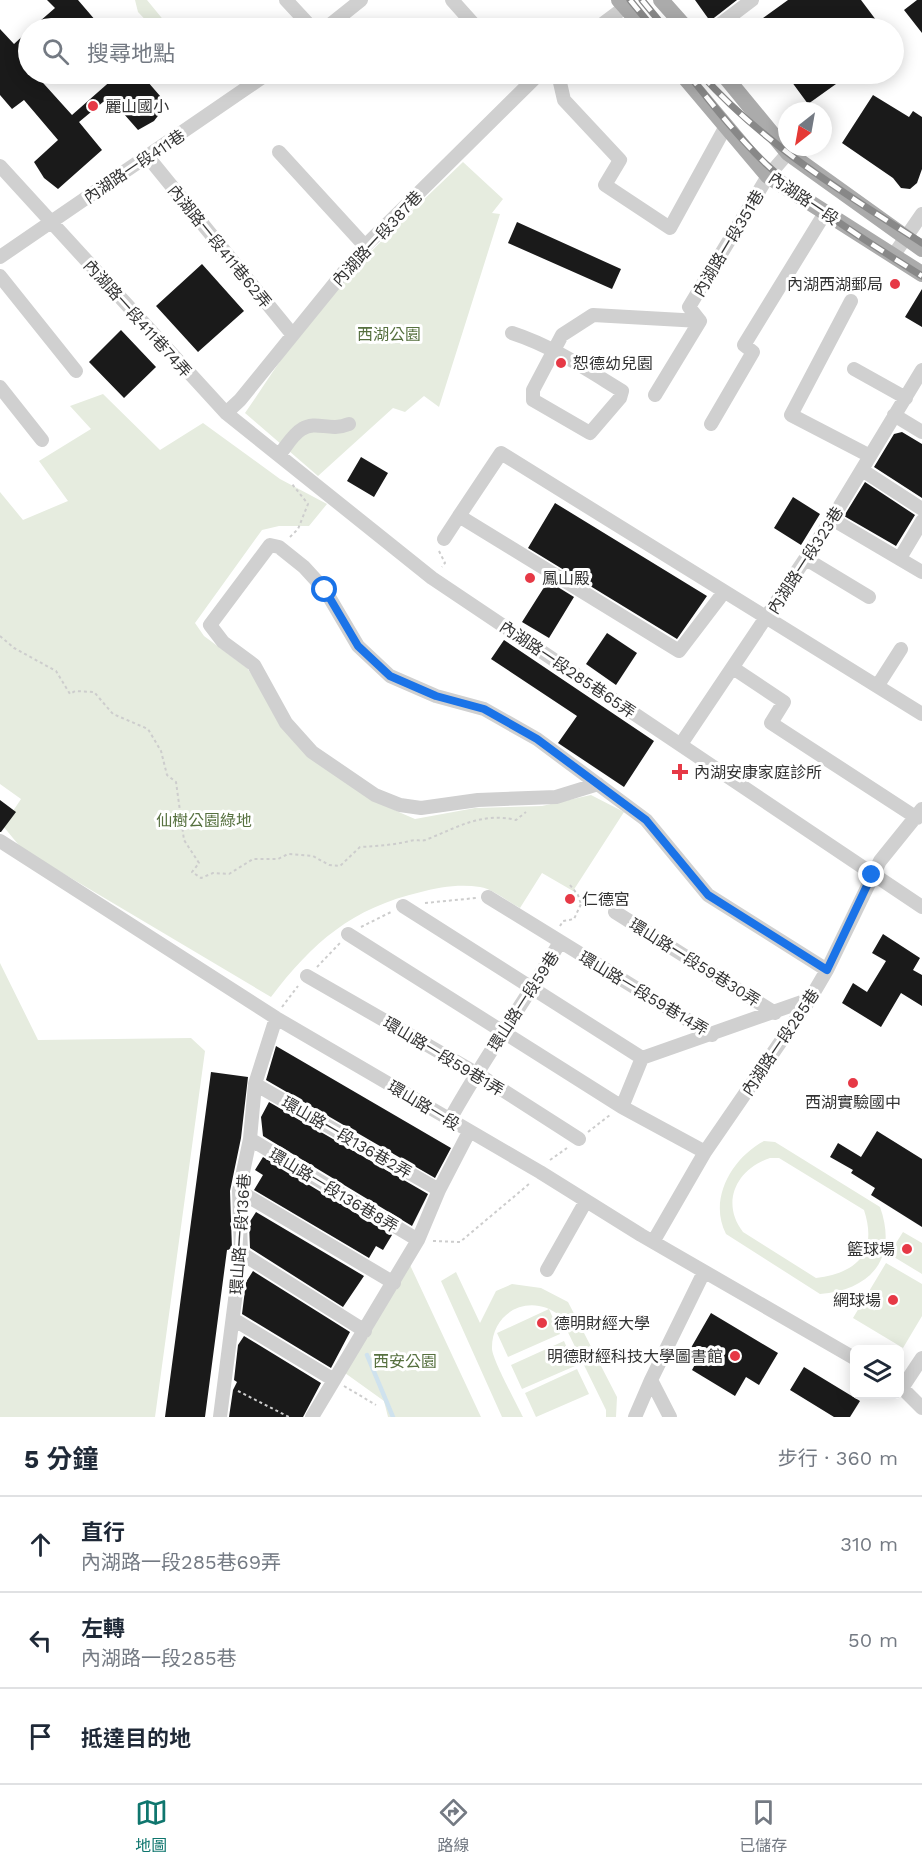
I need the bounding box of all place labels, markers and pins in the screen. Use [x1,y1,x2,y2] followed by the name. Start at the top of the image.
[105,97,169,116] place label: 麗山國小
[86,99,100,113] marker: 麗山國小
[787,275,883,294] place label: 內湖西湖郵局
[888,277,902,291] marker: 內湖西湖郵局
[573,354,653,373] place label: 恕德幼兒園
[554,356,568,370] marker: 恕德幼兒園
[542,569,590,588] place label: 鳳山殿
[523,571,537,585] marker: 鳳山殿
[671,763,689,781] marker: 內湖安康家庭診所
[694,763,822,782] place label: 內湖安康家庭診所
[582,890,630,909] place label: 仁德宮
[563,892,577,906] marker: 仁德宮
[846,1076,860,1090] marker: 西湖實驗國中
[805,1093,901,1112] place label: 西湖實驗國中
[847,1240,895,1259] place label: 籃球場
[900,1242,914,1256] marker: 籃球場
[833,1291,881,1310] place label: 網球場
[886,1293,900,1307] marker: 網球場
[554,1314,650,1333] place label: 德明財經大學
[535,1316,549,1330] marker: 德明財經大學
[547,1347,723,1366] place label: 明德財經科技大學圖書館
[728,1349,742,1363] marker: 明德財經科技大學圖書館

